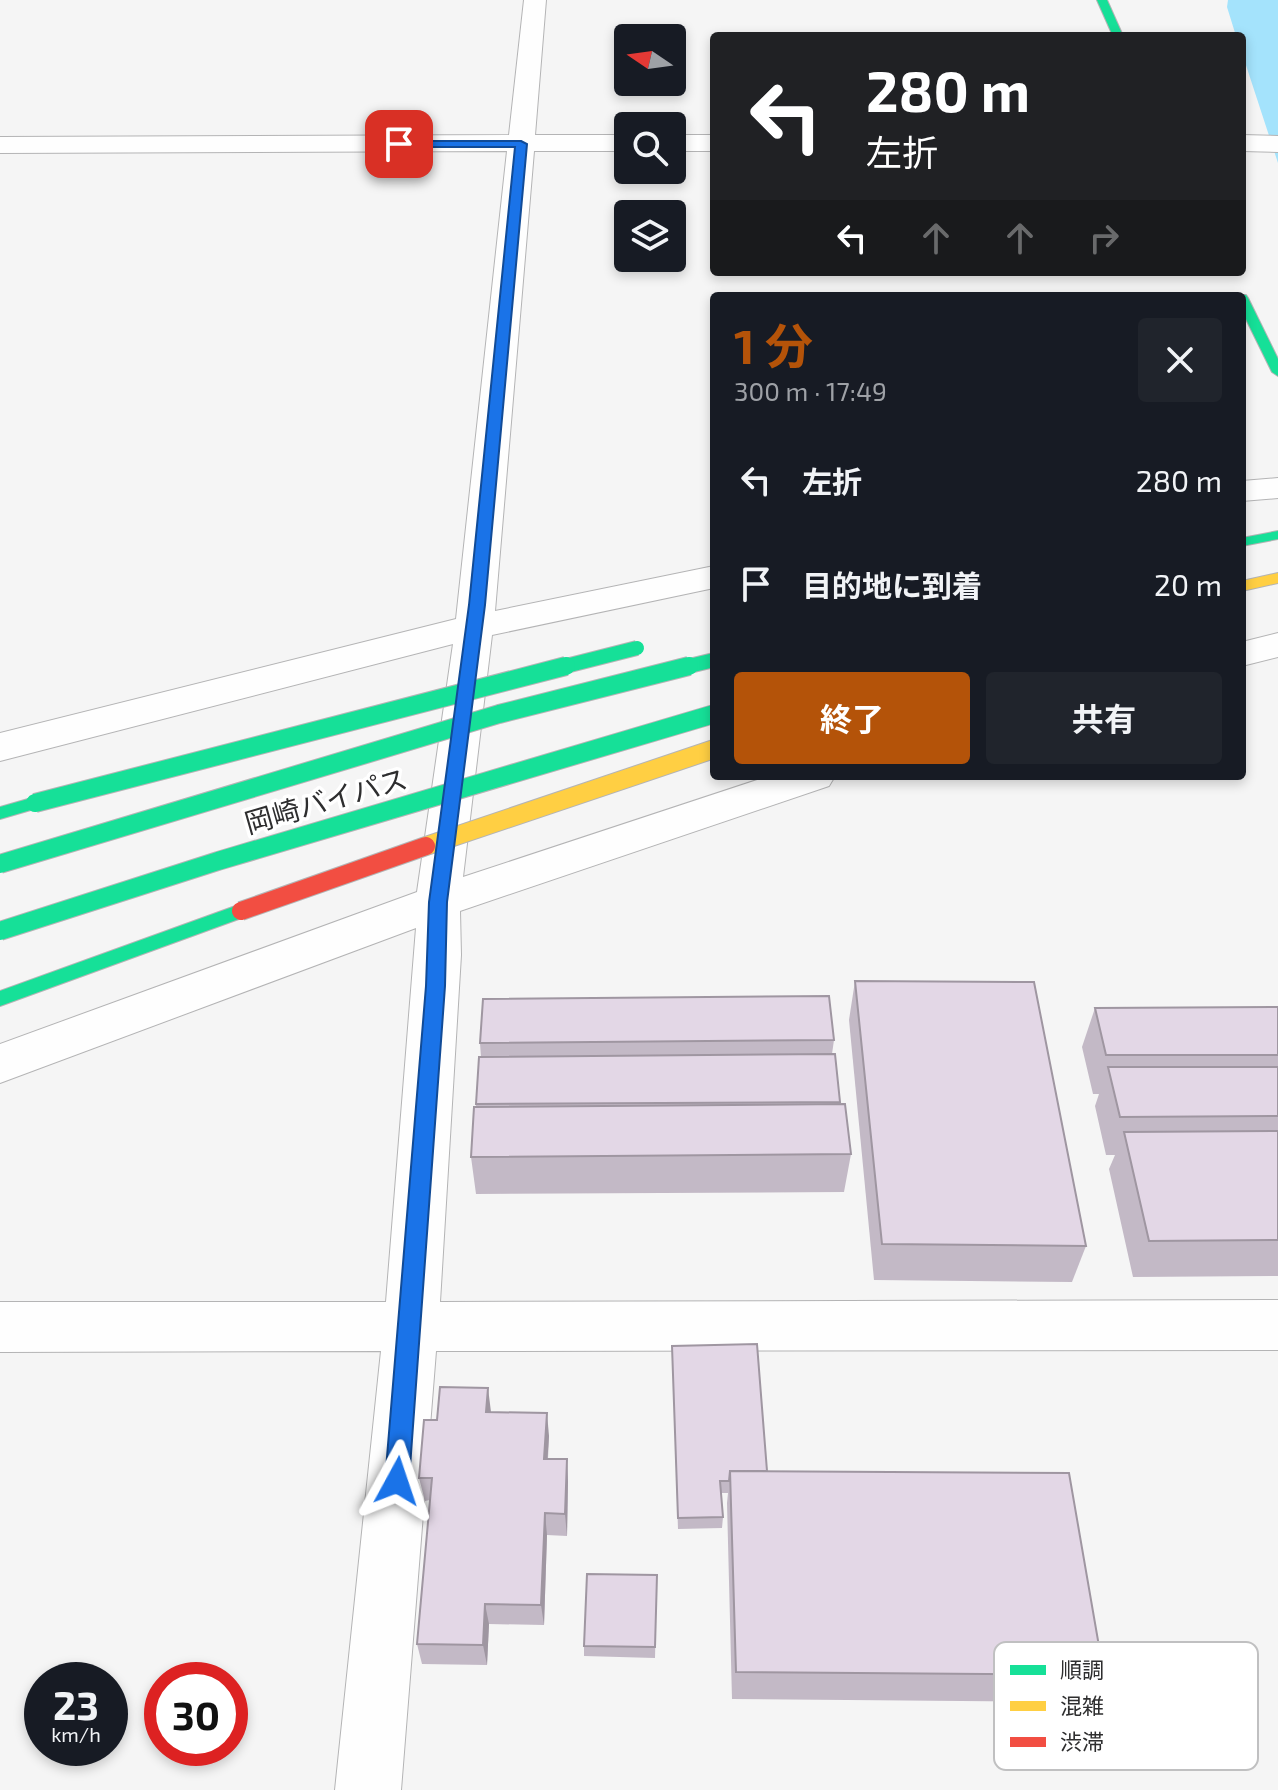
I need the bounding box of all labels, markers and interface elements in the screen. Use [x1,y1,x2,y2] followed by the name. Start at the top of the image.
[614,24,686,96] north arrow
[614,24,686,272] map controls
[866,56,1030,123] text: 280 m
[734,64,838,168] icon: left
[365,110,433,178] pin
[614,112,686,184] button: search
[377,122,421,166] icon: arrive
[866,130,938,173] text: 左折
[614,200,686,272] button: layers
[830,216,874,260] icon: left
[914,216,958,260] icon: ahead
[998,216,1042,260] icon: ahead
[1082,216,1126,260] icon: right
[734,316,813,374] text: 1 分
[1138,318,1222,402] button: close
[734,375,887,406] text: 300 m · 17:49
[734,458,778,502] icon: left
[1136,462,1222,498] text: 280 m
[802,463,862,499] text: 左折
[734,562,778,606] icon: arrive
[1154,566,1222,602] text: 20 m
[802,567,982,603] text: 目的地に到着
[734,672,970,764] button: 終了
[986,672,1222,764] button: 共有
[241,761,411,839] street label: 岡崎バイパス
[355,1439,439,1523] position arrow
[994,1642,1258,1770] legend
[1060,1656,1104,1682] text: 順調
[144,1662,248,1766] speed limit sign: 30
[53,1680,99,1728] text: 23
[1060,1692,1104,1718] text: 混雑
[51,1722,101,1746] text: km/h
[1060,1728,1104,1754] text: 渋滞

